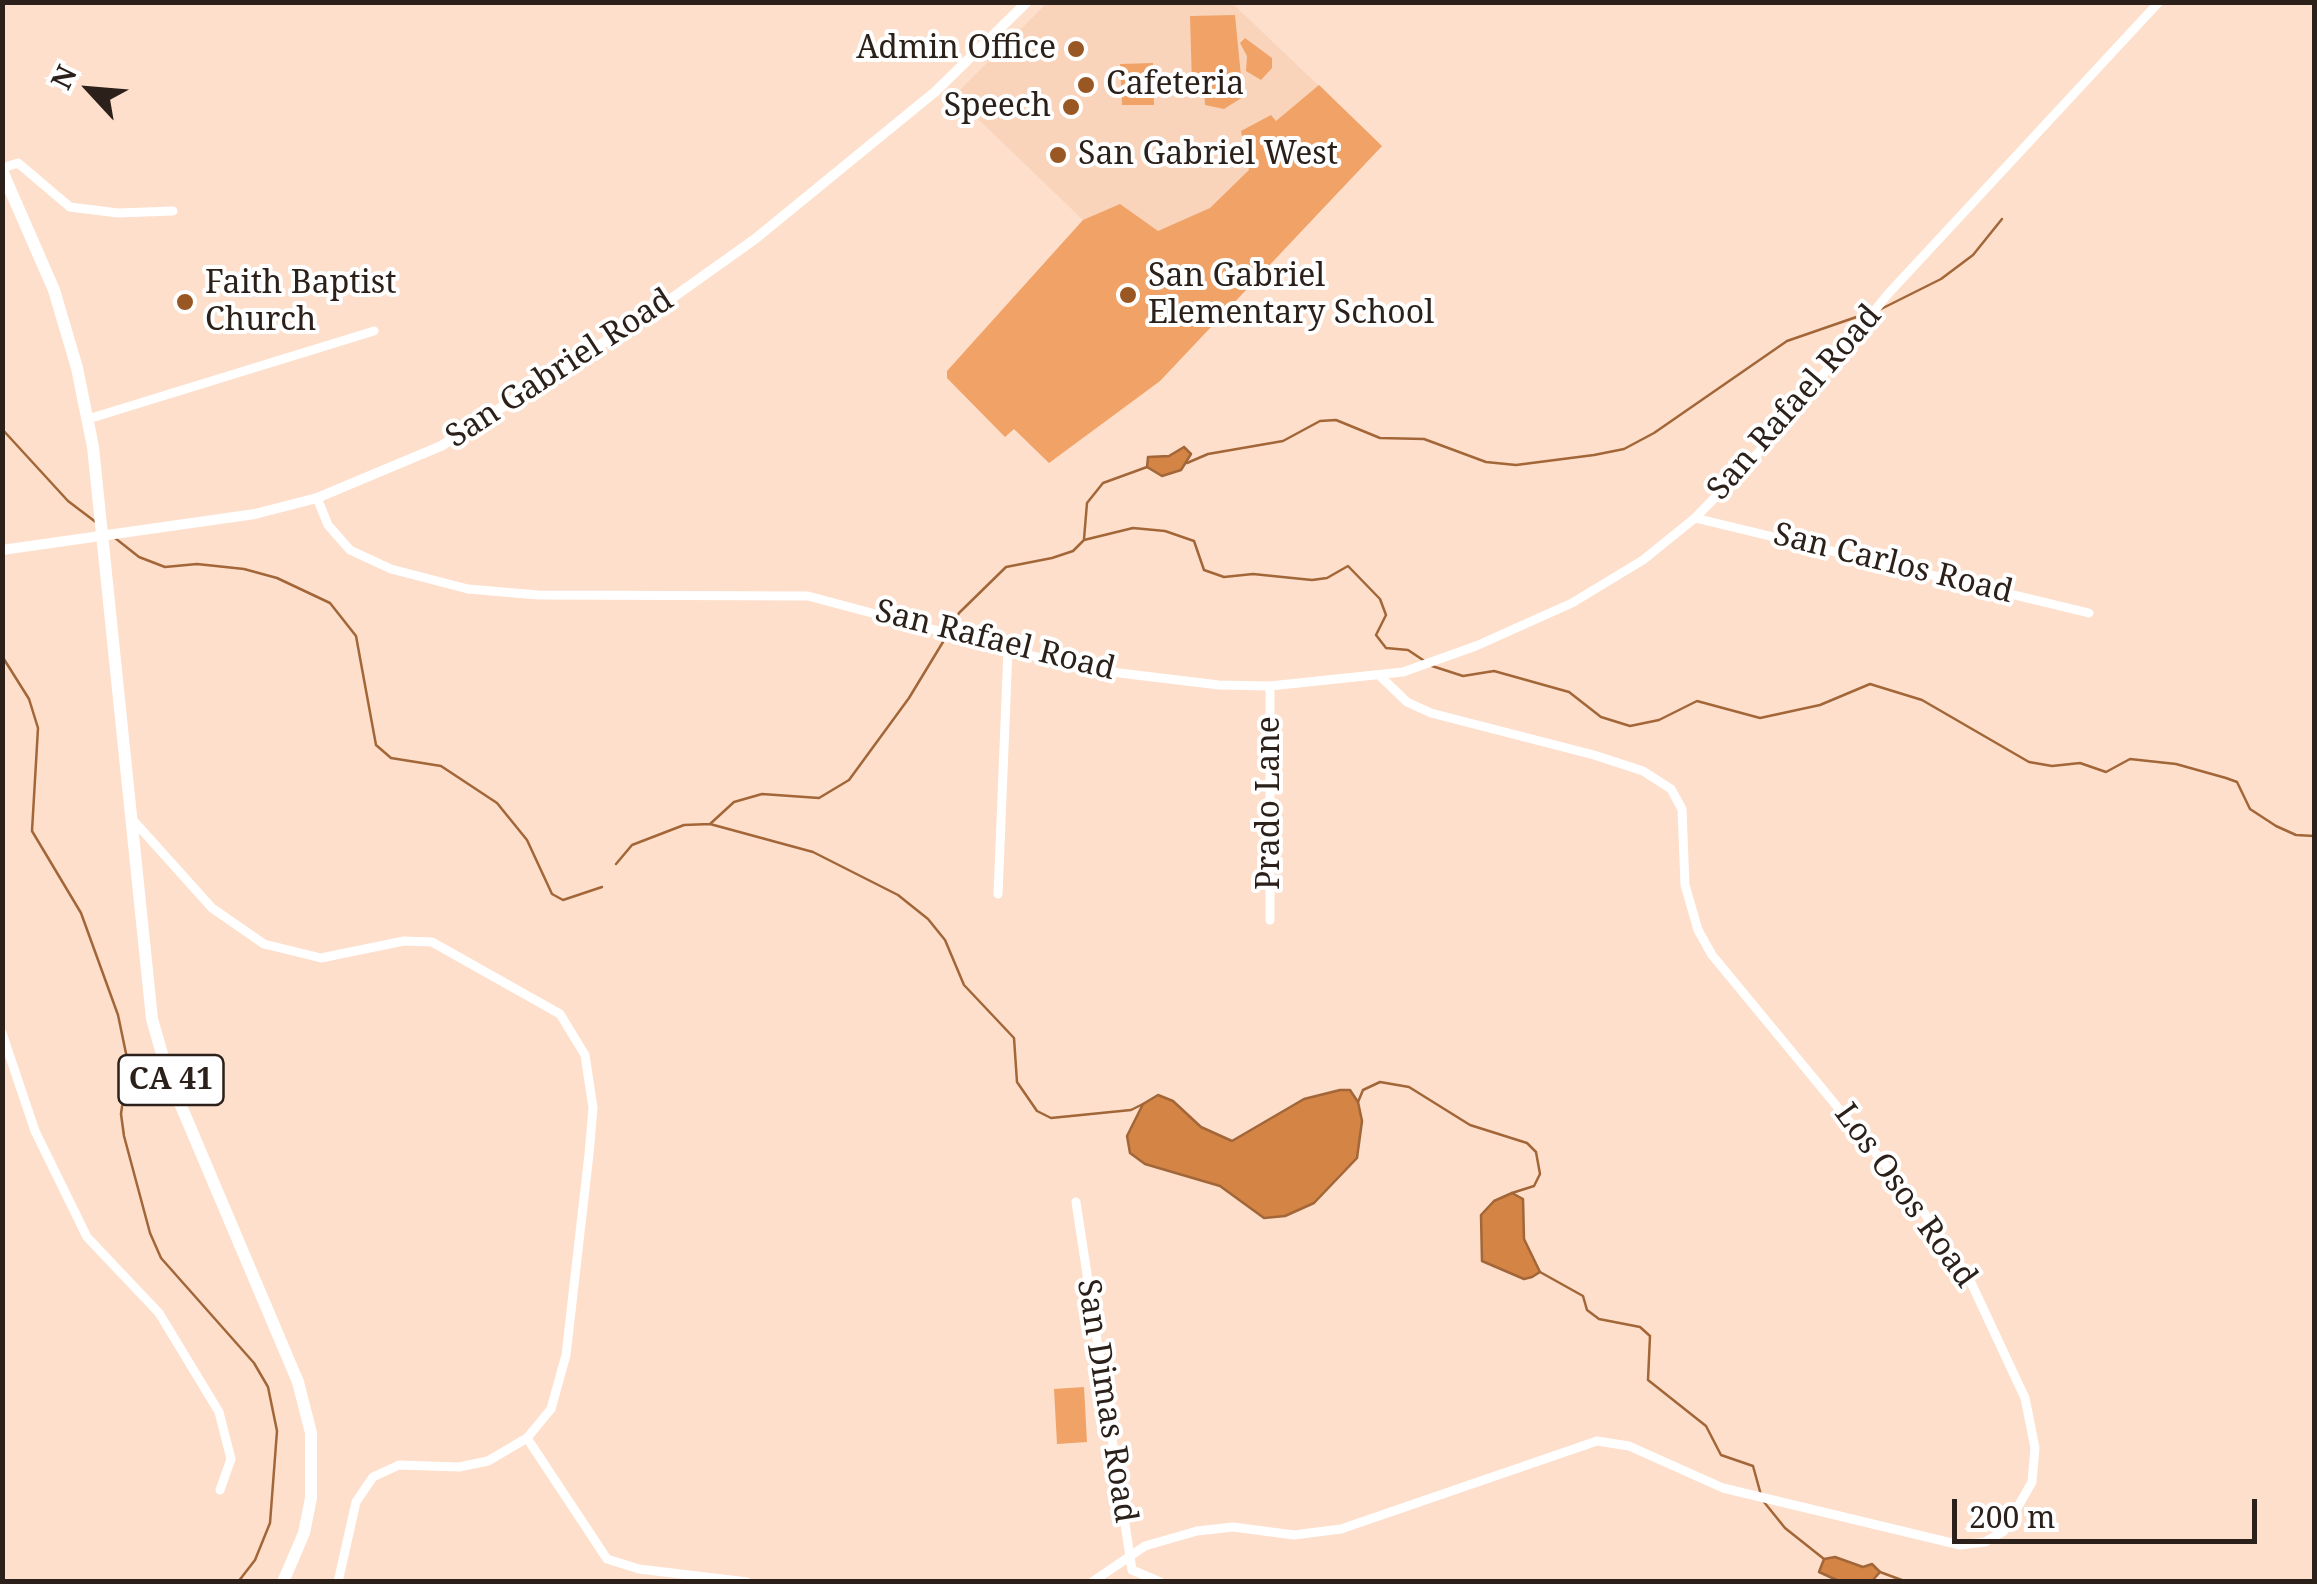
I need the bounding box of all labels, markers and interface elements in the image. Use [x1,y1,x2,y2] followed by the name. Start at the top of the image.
[856,30,1056,68] place label: Admin Office
[1065,38,1087,60] marker: Admin Office
[40,40,140,140] north arrow
[41,59,85,95] text: N
[1106,66,1244,104] place label: Cafeteria
[1075,74,1097,96] marker: Cafeteria
[944,88,1051,126] place label: Speech
[1060,96,1082,118] marker: Speech
[1078,136,1338,174] place label: San Gabriel West
[1047,144,1069,166] marker: San Gabriel West
[1148,258,1434,333] place label: San Gabriel Elementary School
[205,265,397,340] place label: Faith Baptist Church
[439,281,681,457] street label: San Gabriel Road
[1117,284,1139,306] marker: San Gabriel Elementary School
[174,291,196,313] marker: Faith Baptist Church
[1700,298,1890,508] street label: San Rafael Road
[1769,516,2017,612] street label: San Carlos Road
[871,593,1119,689] street label: San Rafael Road
[1251,716,1289,890] street label: Prado Lane
[119,1055,224,1105] road number: CA 41
[1825,1097,1985,1295] street label: Los Osos Road
[1068,1277,1144,1525] street label: San Dimas Road
[1957,1479,2262,1541] scale bar
[1969,1496,2055,1537] text: 200 m

